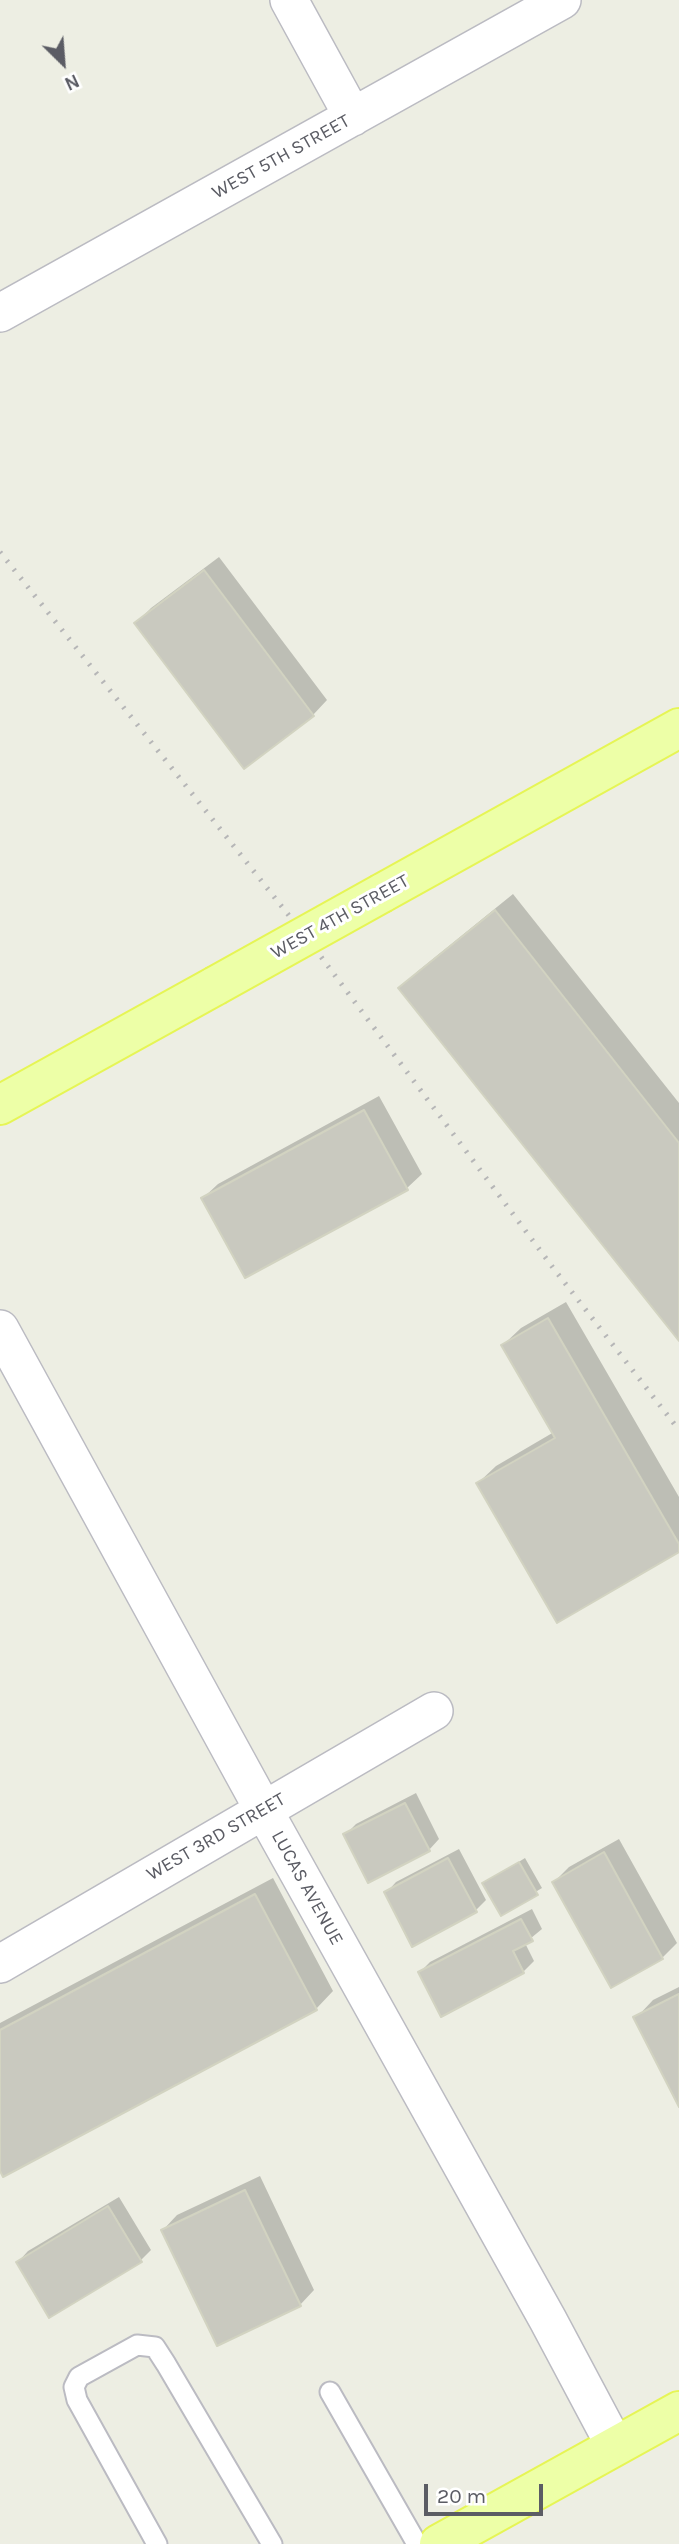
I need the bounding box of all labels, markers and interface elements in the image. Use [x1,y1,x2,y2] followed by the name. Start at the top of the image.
[28,28,98,98] north arrow
[61,69,83,95] text: N
[208,110,354,204] street label: WEST 5TH STREET
[267,870,413,964] street label: WEST 4TH STREET
[142,1788,290,1886] street label: WEST 3RD STREET
[266,1827,348,1949] street label: LUCAS AVENUE
[427,2470,546,2514] scale bar
[437,2484,486,2508] text: 20 m

